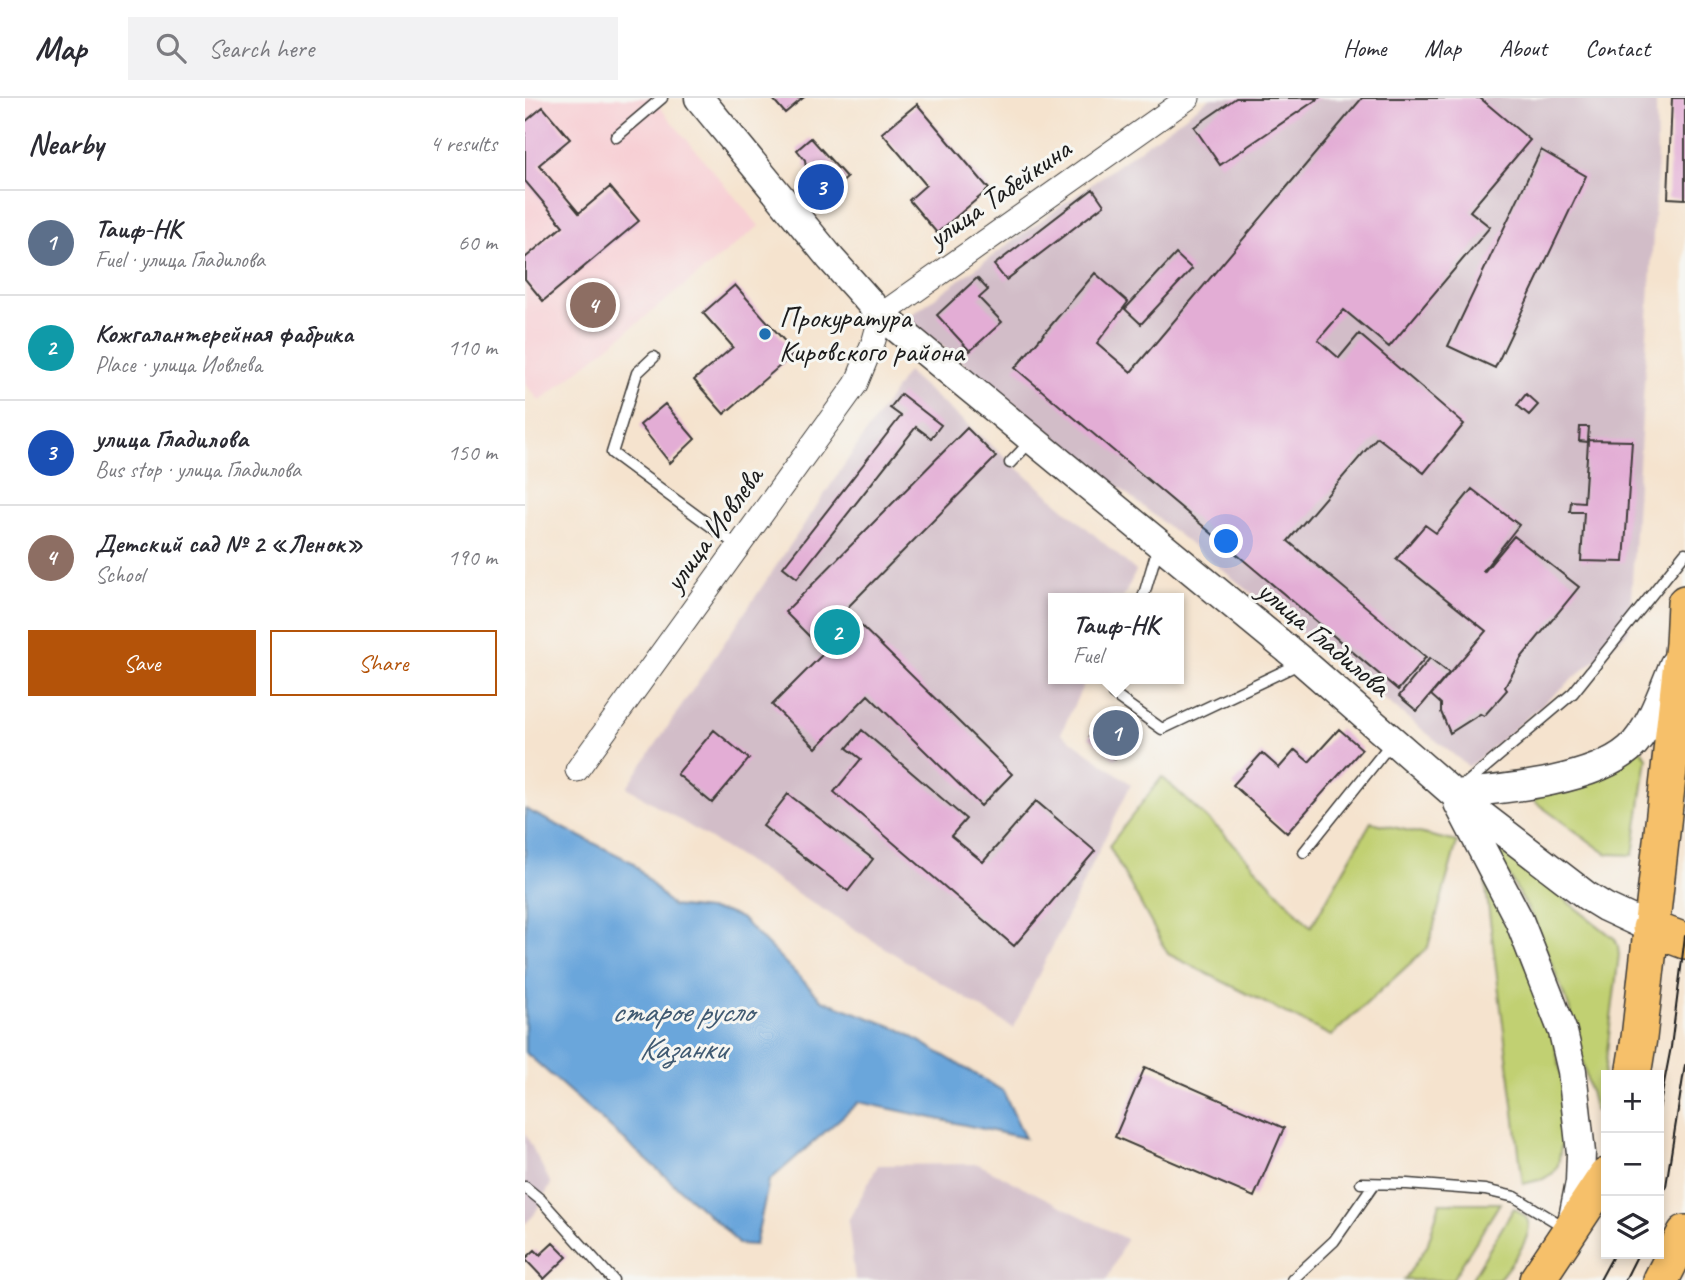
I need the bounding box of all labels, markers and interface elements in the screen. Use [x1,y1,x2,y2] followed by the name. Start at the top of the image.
[128,17,618,80] search box
[35,27,86,69] text: Map
[152,29,190,67] icon: search
[208,32,314,65] text: Search here
[1343,33,1386,63] text: Home
[1424,33,1461,63] text: Map
[1499,33,1547,63] text: About
[1585,33,1650,63] text: Contact
[28,125,104,163] text: Nearby
[430,129,497,158] text: 4 results
[918,129,1080,257] street label: улица Табейкина
[798,161,844,213] pin: 3
[95,212,181,245] text: Таиф-НК
[46,228,56,257] text: 1
[458,228,497,257] text: 60 m
[95,245,265,274] text: Fuel · улица Гладилова
[570,279,616,331] pin: 4
[779,298,966,370] place label: Прокуратура Кировского района
[95,317,353,350] text: Кожгалантерейная фабрика
[757,326,773,342] marker: Прокуратура Кировского района
[46,333,56,362] text: 2
[448,333,497,362] text: 110 m
[95,350,262,379] text: Place · улица Иовлева
[95,422,248,455] text: улица Гладилова
[46,438,56,467] text: 3
[448,438,497,467] text: 150 m
[95,455,301,484] text: Bus stop · улица Гладилова
[654,457,773,600] street label: улица Иовлева
[1209,524,1243,558] your location
[95,527,363,560] text: Детский сад № 2 «Ленок»
[46,543,56,572] text: 4
[448,543,497,572] text: 190 m
[95,560,144,589] text: School
[1248,570,1400,706] street label: улица Гладилова
[1048,593,1184,684] popup
[814,606,860,658] pin: 2
[1073,608,1159,641] text: Таиф-НК
[28,630,256,696] button: Save
[270,630,497,696] button: Share
[1073,641,1103,670] text: Fuel
[1093,707,1139,759] pin: 1
[611,991,758,1069] water label: старое русло Казанки
[1601,1070,1664,1259] map controls
[1601,1070,1664,1133] button: +
[1601,1133,1664,1196] button: −
[1601,1196,1664,1259] button: layers

